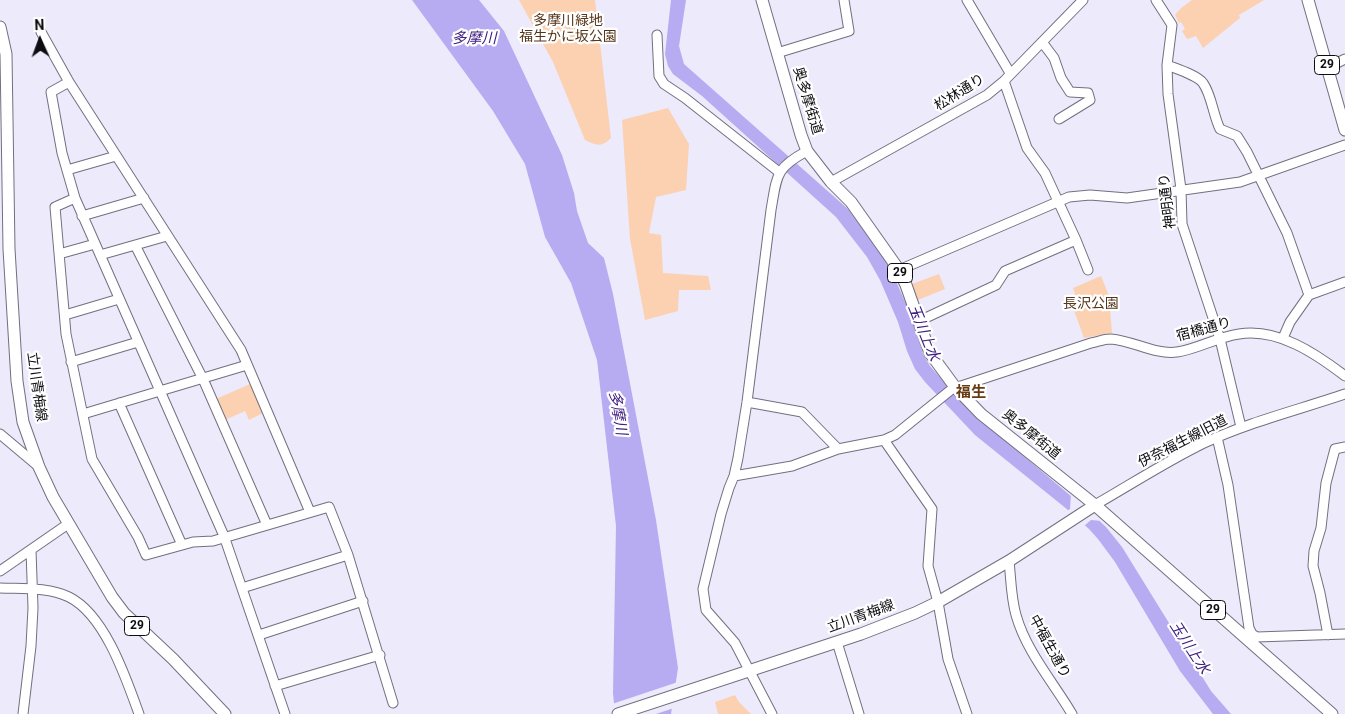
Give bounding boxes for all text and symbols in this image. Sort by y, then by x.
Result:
park label: 多摩川緑地 福生かに坂公園 [519,13,617,46]
north arrow [15,15,65,65]
text: N [34,17,45,33]
water label: 多摩川 [452,30,496,48]
road number: 29 [1314,56,1340,74]
street label: 奥多摩街道 [789,65,825,137]
street label: 松林通り [932,71,988,115]
street label: 神明通り [1156,172,1180,230]
road number: 29 [888,264,912,282]
park label: 長沢公園 [1063,296,1119,312]
water label: 玉川上水 [903,302,943,364]
street label: 宿橋通り [1175,315,1233,345]
street label: 立川青梅線 [23,351,49,423]
district label: 福生 [956,384,986,402]
water label: 多摩川 [604,389,630,437]
street label: 奥多摩街道 [999,406,1063,464]
street label: 伊奈福生線旧道 [1136,412,1230,472]
street label: 立川青梅線 [825,597,897,637]
road number: 29 [1200,600,1226,620]
street label: 中福生通り [1025,612,1073,682]
road number: 29 [124,616,150,636]
water label: 玉川上水 [1165,618,1213,678]

